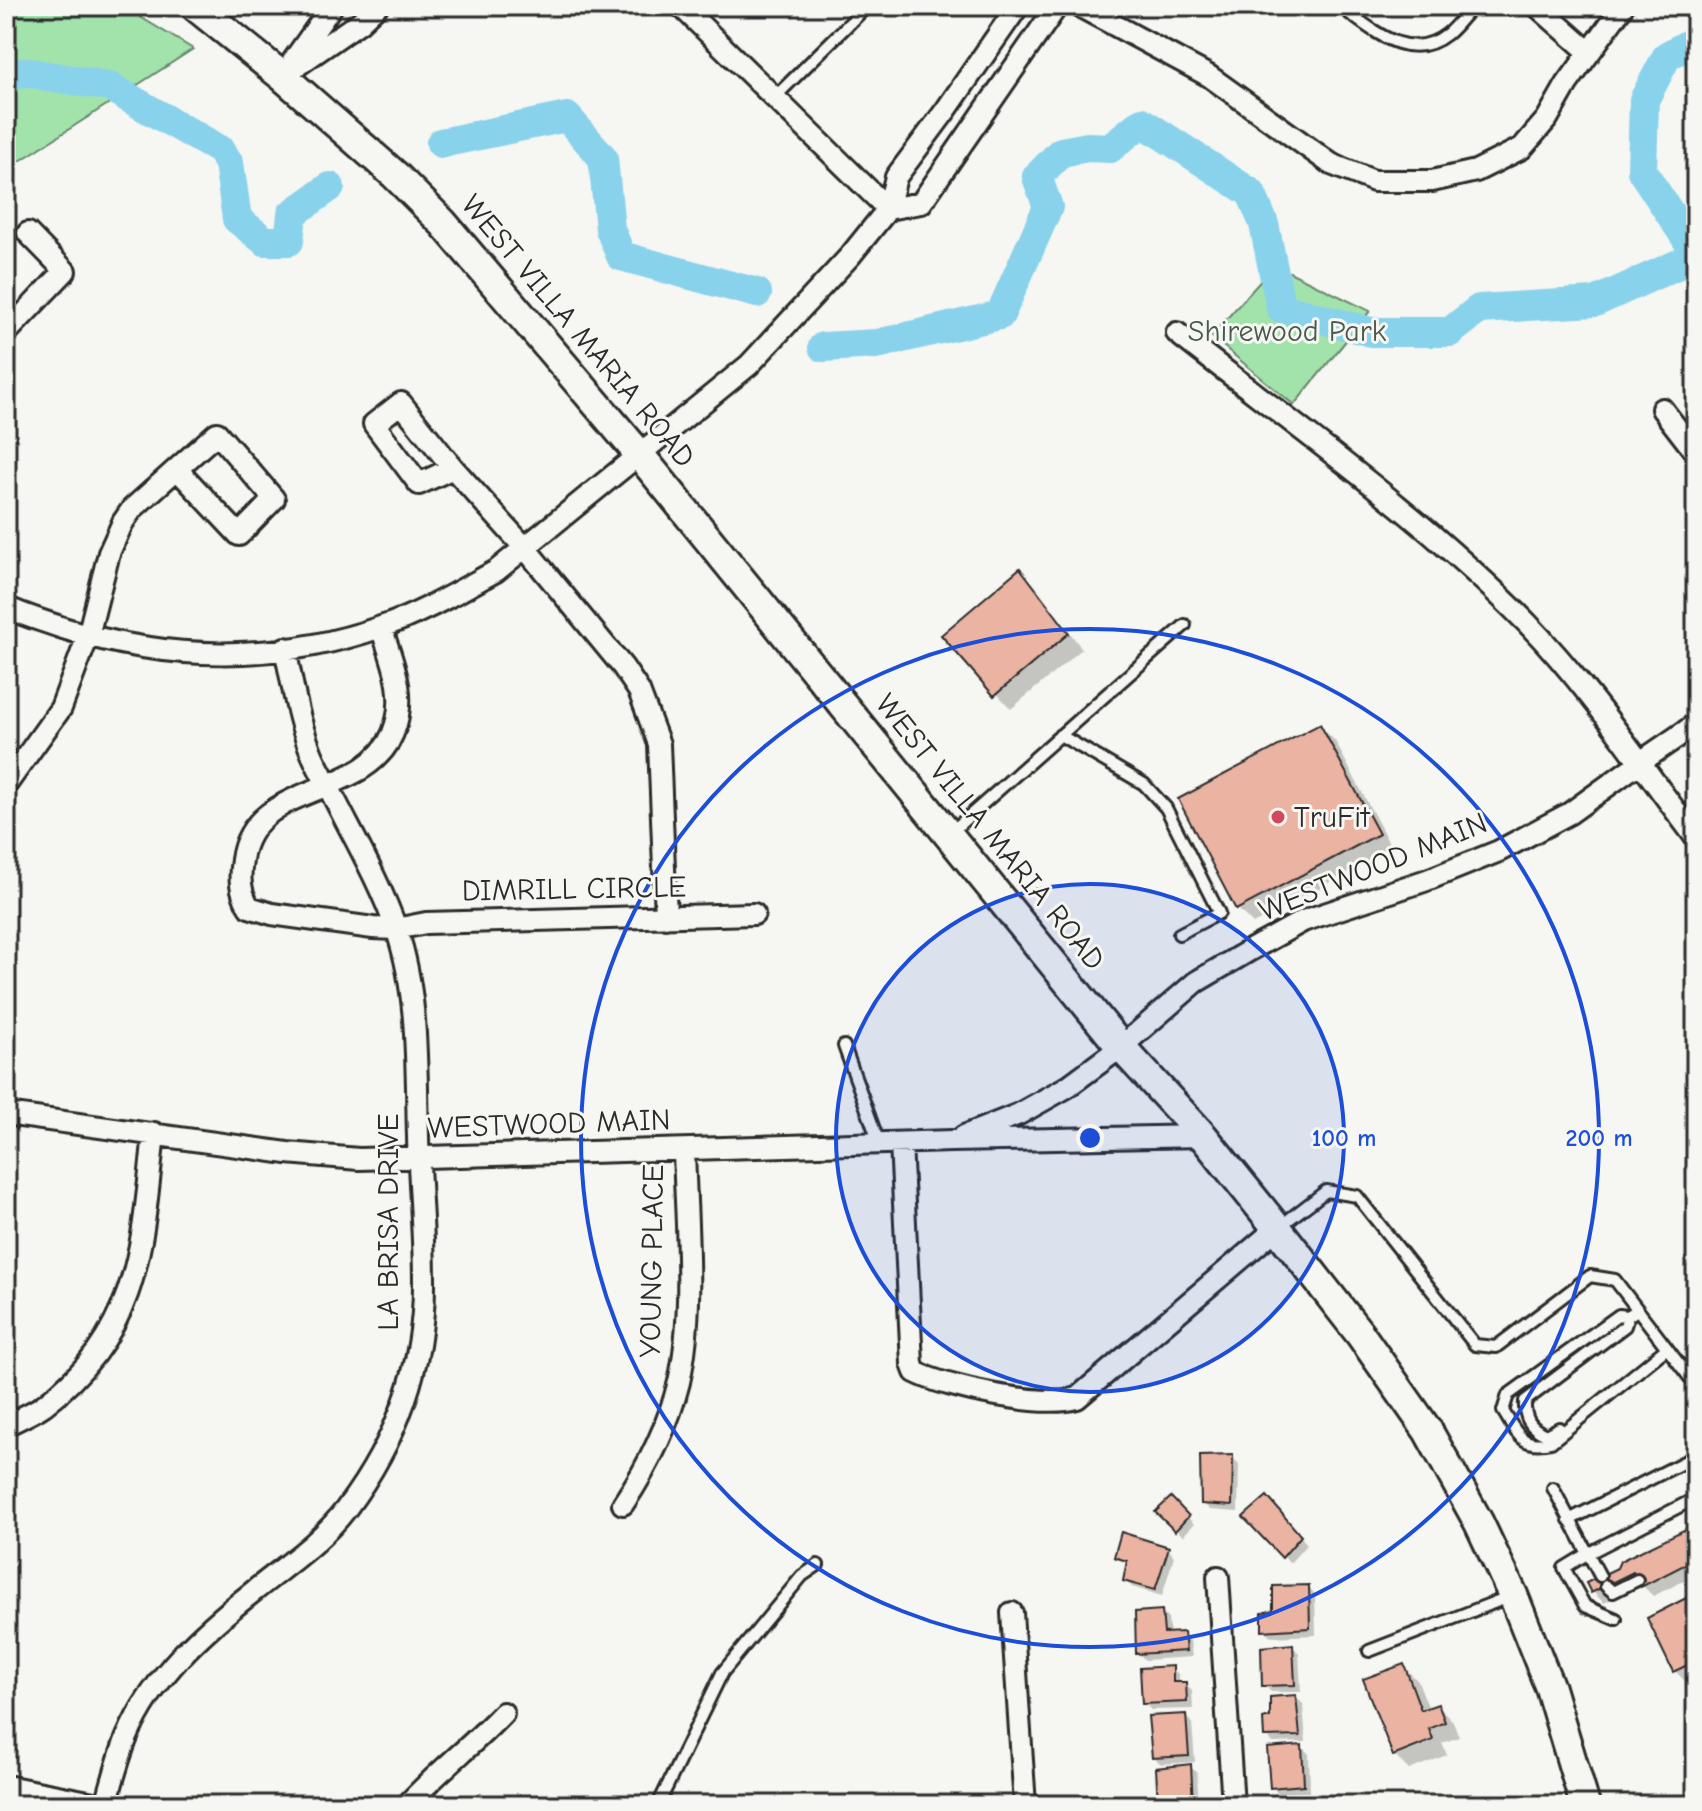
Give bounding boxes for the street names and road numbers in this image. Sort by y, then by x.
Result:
street label: WEST VILLA MARIA ROAD [454,188,702,474]
street label: WEST VILLA MARIA ROAD [868,687,1112,977]
street label: WESTWOOD MAIN [1254,805,1492,929]
street label: DIMRILL CIRCLE [462,870,686,908]
street label: WESTWOOD MAIN [427,1102,671,1146]
street label: LA BRISA DRIVE [371,1113,406,1331]
street label: YOUNG PLACE [633,1164,671,1358]

